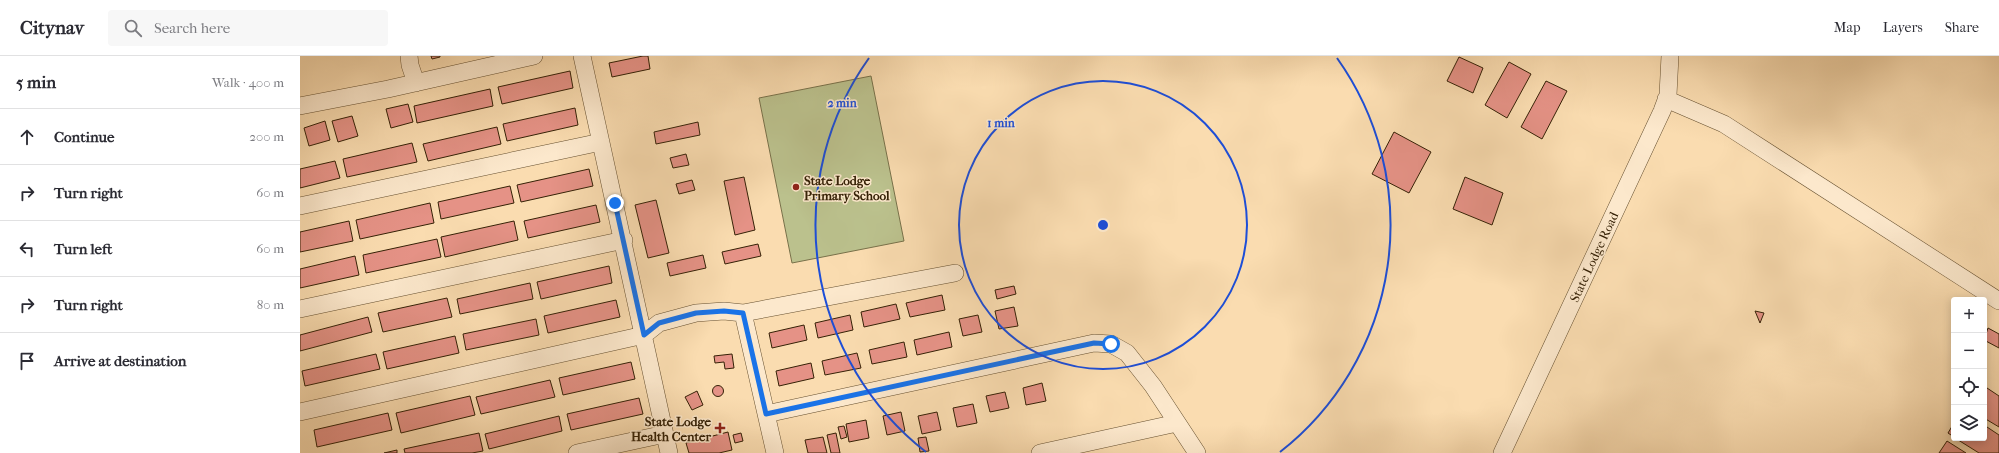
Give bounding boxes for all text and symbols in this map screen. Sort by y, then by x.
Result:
search box [108,10,388,46]
text: Citynav [20,17,84,39]
icon: search [122,17,144,39]
text: Search here [154,19,230,37]
text: Map [1834,19,1861,36]
text: Layers [1883,19,1923,36]
text: Share [1945,19,1979,36]
text: 5 min [16,72,56,92]
text: Walk · 400 m [212,75,284,90]
text: 2 min [827,96,858,110]
text: 1 min [987,116,1016,130]
icon: ahead [16,126,38,148]
text: Continue [54,128,114,146]
text: 200 m [249,129,284,144]
place label: State Lodge Primary School [804,173,890,204]
icon: right [16,182,38,204]
marker: State Lodge Primary School [791,182,801,192]
text: Turn right [54,184,123,202]
text: 60 m [256,185,284,200]
route end [606,194,624,212]
street label: State Lodge Road [1567,209,1622,305]
centre of rings [1096,218,1110,232]
icon: left [16,238,38,260]
text: Turn left [54,240,112,258]
text: 60 m [256,241,284,256]
icon: right [16,294,38,316]
text: Turn right [54,296,123,314]
text: 80 m [257,297,284,312]
map controls [1951,297,1987,441]
button: + [1951,297,1987,333]
button: − [1951,333,1987,369]
route start [1102,335,1120,353]
icon: arrive [16,350,38,372]
text: Arrive at destination [54,352,186,370]
button: locate [1951,369,1987,405]
button: layers [1951,405,1987,441]
place label: State Lodge Health Center [631,414,712,444]
marker: State Lodge Health Center [714,422,726,434]

